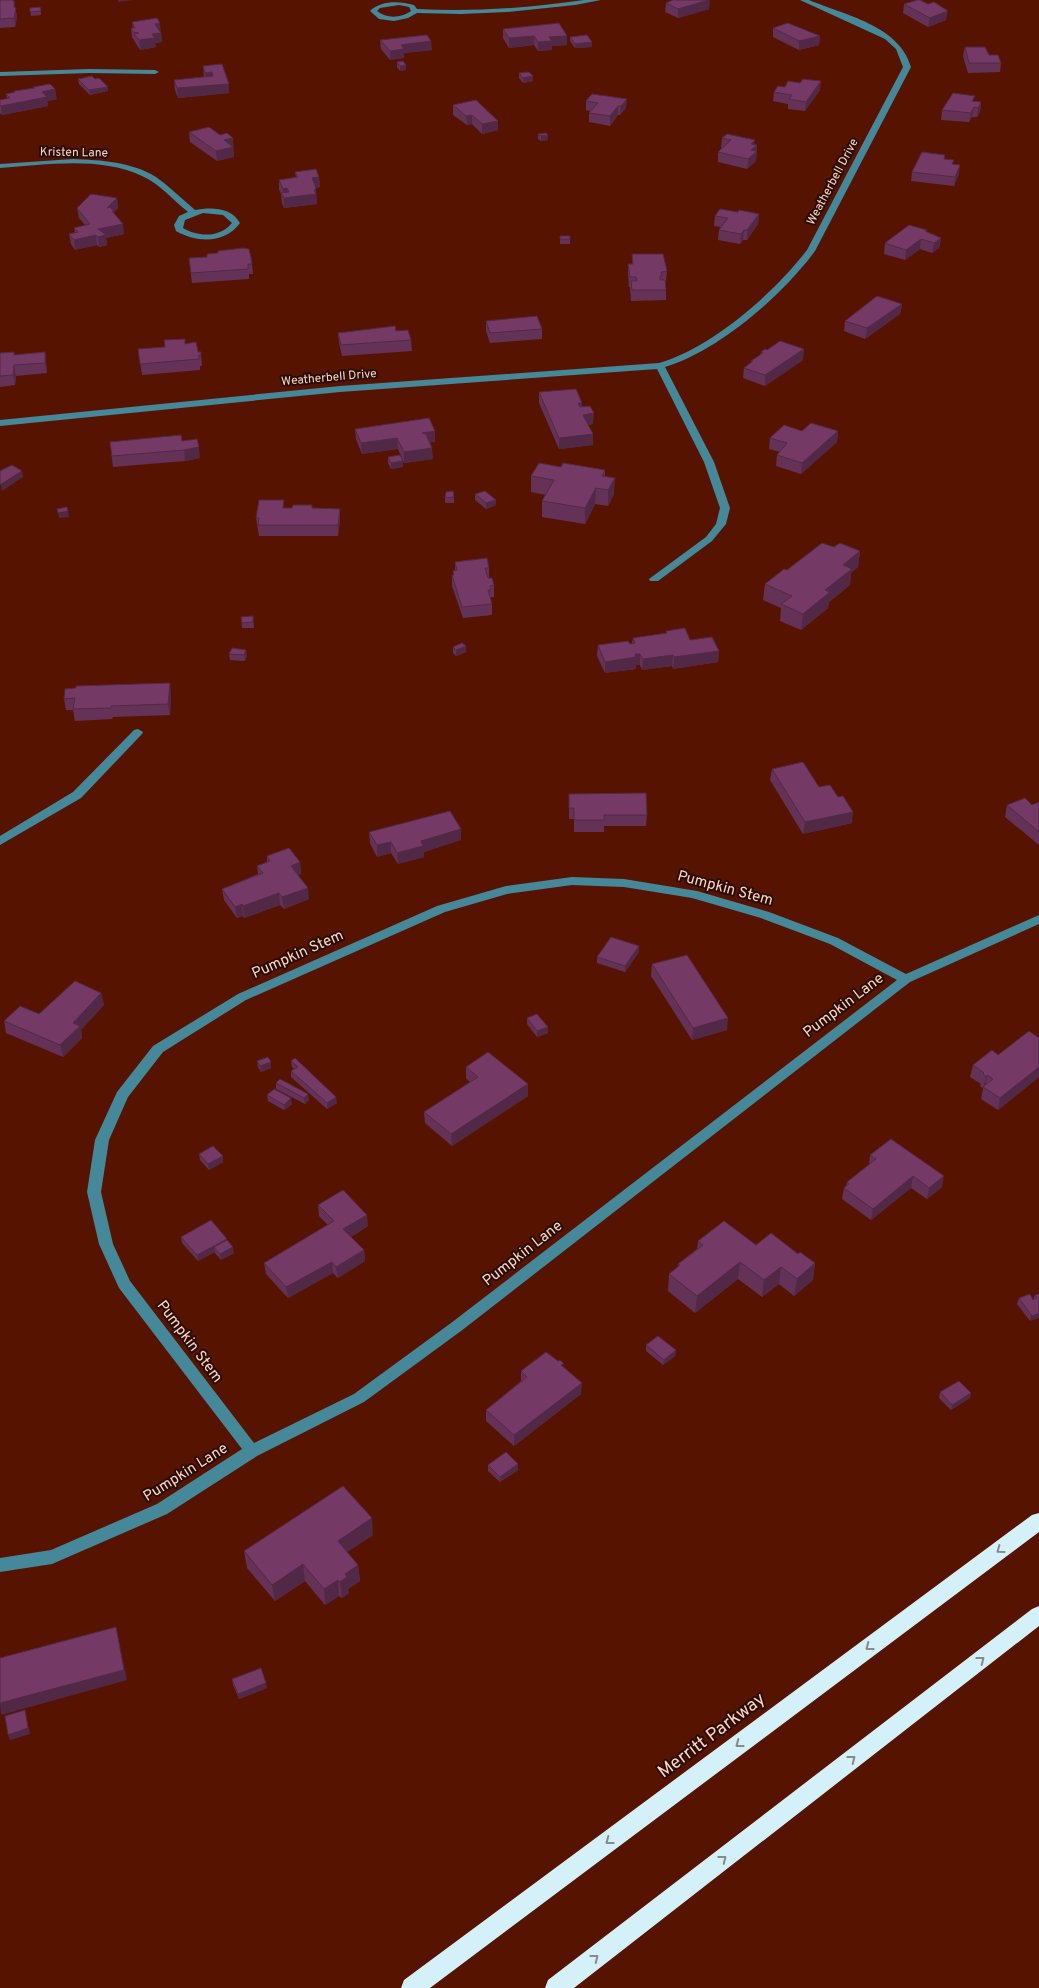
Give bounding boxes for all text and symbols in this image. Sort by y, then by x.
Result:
street label: Weatherbell Drive [803,136,863,228]
street label: Kristen Lane [40,144,108,162]
street label: Weatherbell Drive [281,366,377,390]
street label: Pumpkin Stem [675,867,775,911]
street label: Pumpkin Stem [249,926,347,984]
street label: Pumpkin Lane [800,969,888,1043]
street label: Pumpkin Lane [479,1217,567,1291]
street label: Pumpkin Stem [152,1297,226,1387]
street label: Pumpkin Lane [140,1439,232,1507]
one-way arrow [996,1544,1006,1553]
one-way arrow [865,1641,875,1650]
one-way arrow [975,1656,984,1665]
street label: Merritt Parkway [654,1688,770,1784]
one-way arrow [736,1738,745,1746]
one-way arrow [846,1756,856,1765]
one-way arrow [606,1836,615,1844]
one-way arrow [718,1855,727,1864]
one-way arrow [589,1956,598,1964]

